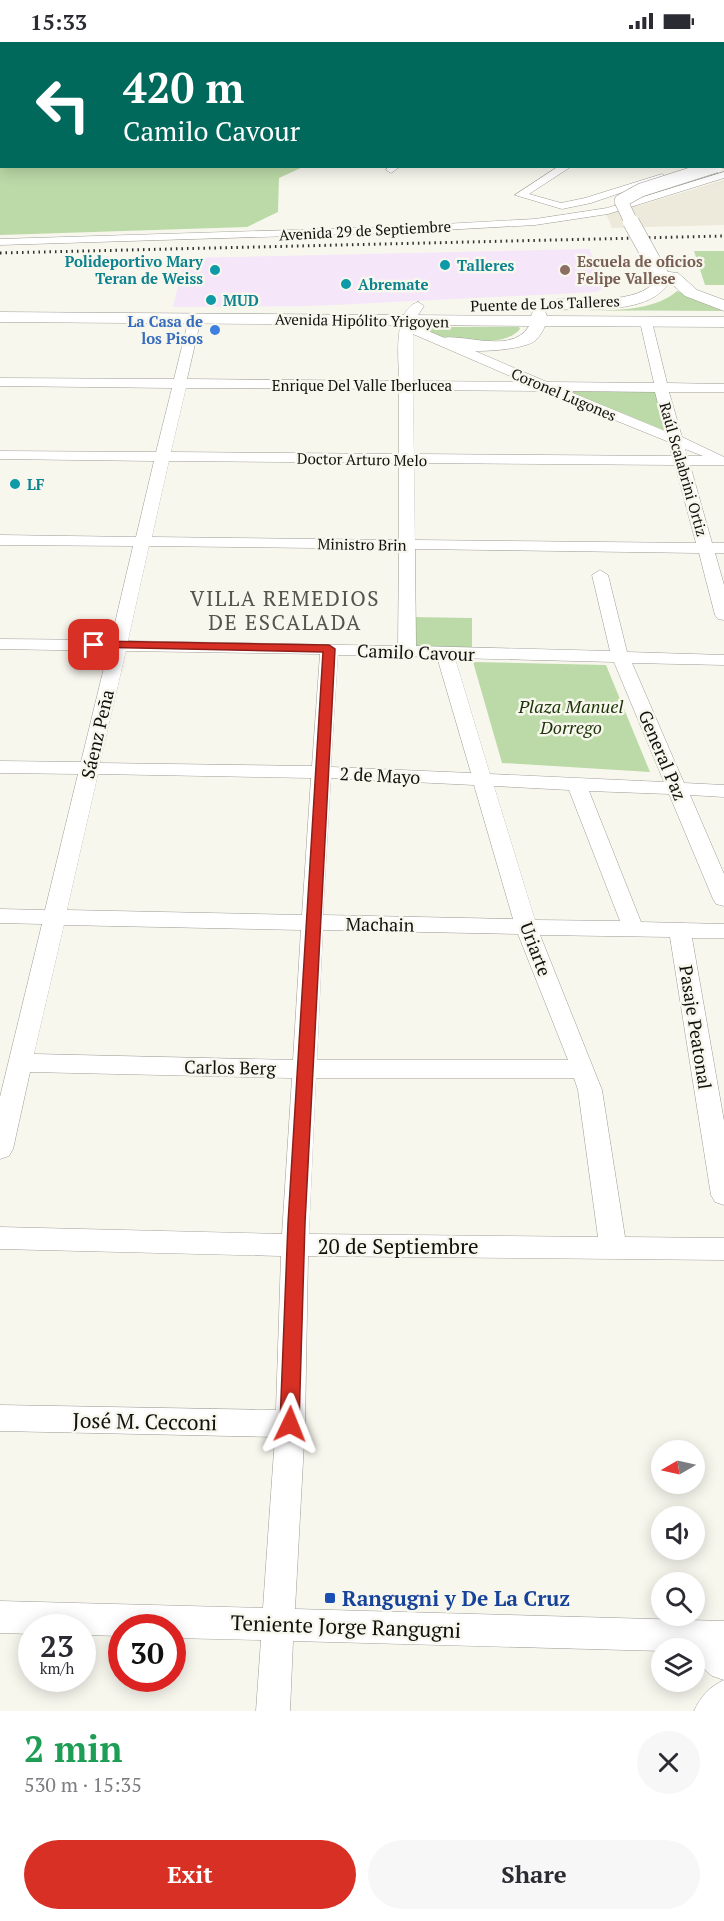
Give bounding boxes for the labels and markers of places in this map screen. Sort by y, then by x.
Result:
place label: Polideportivo Mary Teran de Weiss [65,251,204,288]
place label: Escuela de oficios Felipe Vallese [577,251,703,288]
place label: Talleres [457,255,514,275]
marker: Talleres [438,258,452,272]
marker: Polideportivo Mary Teran de Weiss [208,263,222,277]
marker: Escuela de oficios Felipe Vallese [558,263,572,277]
place label: Abremate [358,274,429,294]
marker: Abremate [339,277,353,291]
place label: MUD [223,290,259,310]
marker: MUD [204,293,218,307]
place label: La Casa de los Pisos [127,311,203,348]
marker: La Casa de los Pisos [208,323,222,337]
place label: LF [27,474,45,494]
marker: LF [8,477,22,491]
pin [68,619,119,670]
place label: Rangugni y De La Cruz [342,1584,570,1612]
marker: Rangugni y De La Cruz [323,1591,337,1605]

